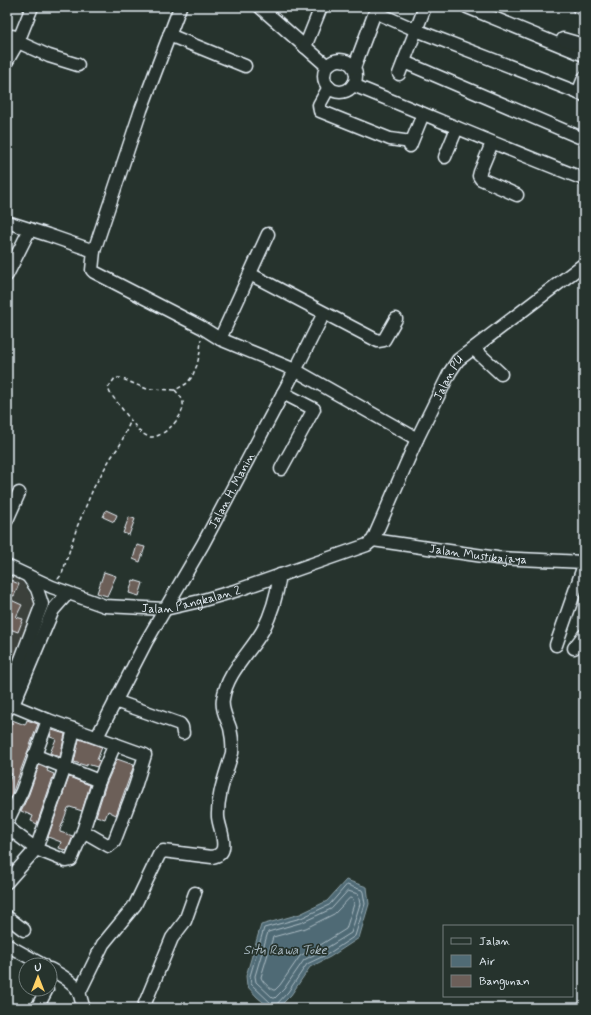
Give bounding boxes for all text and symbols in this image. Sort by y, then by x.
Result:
street label: Jalan PU [430,352,467,403]
street label: Jalan H. Manin [206,450,259,532]
street label: Jalan Mustikajaya [428,541,527,568]
street label: Jalan Pangkalan 2 [141,583,243,618]
legend [443,925,573,997]
text: Jalan [479,934,511,950]
water label: Situ Rawa Toke [243,942,327,959]
text: Air [479,954,495,970]
north arrow [18,957,58,997]
text: U [34,961,42,975]
text: Bangunan [479,974,530,990]

